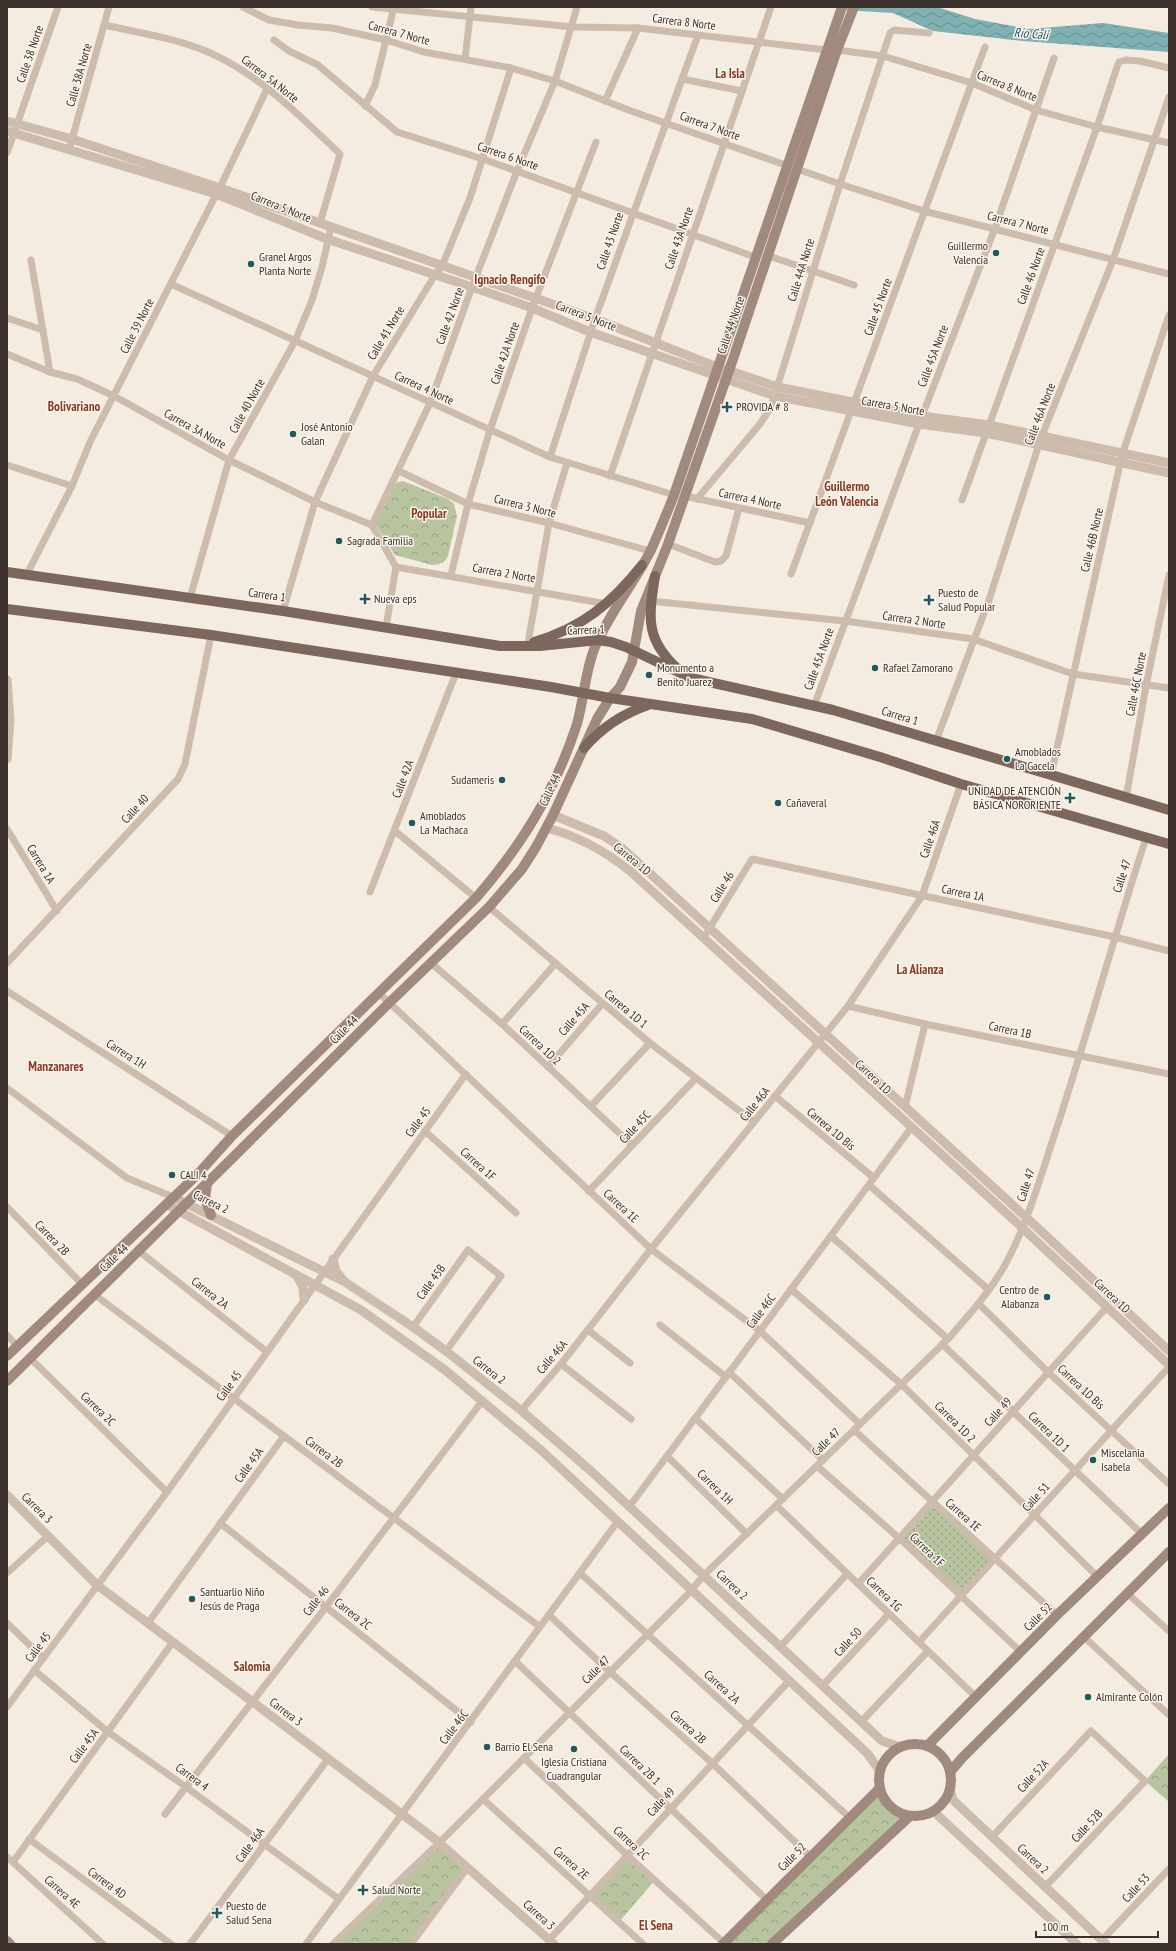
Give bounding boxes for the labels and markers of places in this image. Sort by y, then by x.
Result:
place label: Guillermo Valencia [947,238,988,267]
marker: Guillermo Valencia [991,248,1001,258]
place label: Granel Argos Planta Norte [259,249,312,278]
marker: Granel Argos Planta Norte [246,259,256,269]
place label: PROVIDA # 8 [736,399,789,414]
marker: PROVIDA # 8 [721,401,733,413]
place label: José Antonio Galan [300,419,353,448]
marker: José Antonio Galan [288,429,298,439]
place label: Sagrada Familia [347,533,413,548]
marker: Sagrada Familia [334,536,344,546]
place label: Puesto de Salud Popular [938,585,996,614]
place label: Nueva eps [374,591,417,606]
marker: Nueva eps [359,593,371,605]
marker: Puesto de Salud Popular [923,594,935,606]
place label: Monumento a Benito Juarez [657,660,714,689]
place label: Rafael Zamorano [883,660,953,675]
marker: Rafael Zamorano [870,663,880,673]
marker: Monumento a Benito Juarez [644,670,654,680]
place label: Amoblados La Gacela [1015,744,1061,773]
marker: Amoblados La Gacela [1002,754,1012,764]
place label: Sudameris [451,772,494,787]
marker: Sudameris [497,775,507,785]
place label: UNIDAD DE ATENCIÓN BÁSICA NORORIENTE [968,783,1061,812]
marker: UNIDAD DE ATENCIÓN BÁSICA NORORIENTE [1064,792,1076,804]
place label: Cañaveral [786,795,827,810]
marker: Cañaveral [773,798,783,808]
place label: Amoblados La Machaca [420,808,468,837]
marker: Amoblados La Machaca [407,818,417,828]
place label: CALI 4 [180,1167,207,1182]
marker: CALI 4 [167,1170,177,1180]
place label: Centro de Alabanza [999,1282,1039,1311]
marker: Centro de Alabanza [1042,1292,1052,1302]
place label: Miscelania Isabela [1101,1445,1145,1474]
marker: Miscelania Isabela [1088,1455,1098,1465]
place label: Santuarlio Niño Jesús de Praga [199,1584,264,1613]
marker: Santuarlio Niño Jesús de Praga [187,1594,197,1604]
place label: Almirante Colón [1096,1689,1163,1704]
marker: Almirante Colón [1083,1692,1093,1702]
place label: Barrio El Sena [495,1739,553,1754]
marker: Barrio El Sena [482,1742,492,1752]
marker: Iglesia Cristiana Cuadrangular [569,1744,579,1754]
place label: Iglesia Cristiana Cuadrangular [541,1754,607,1783]
place label: Salud Norte [372,1882,421,1897]
marker: Salud Norte [357,1884,369,1896]
place label: Puesto de Salud Sena [226,1898,272,1927]
marker: Puesto de Salud Sena [211,1907,223,1919]

